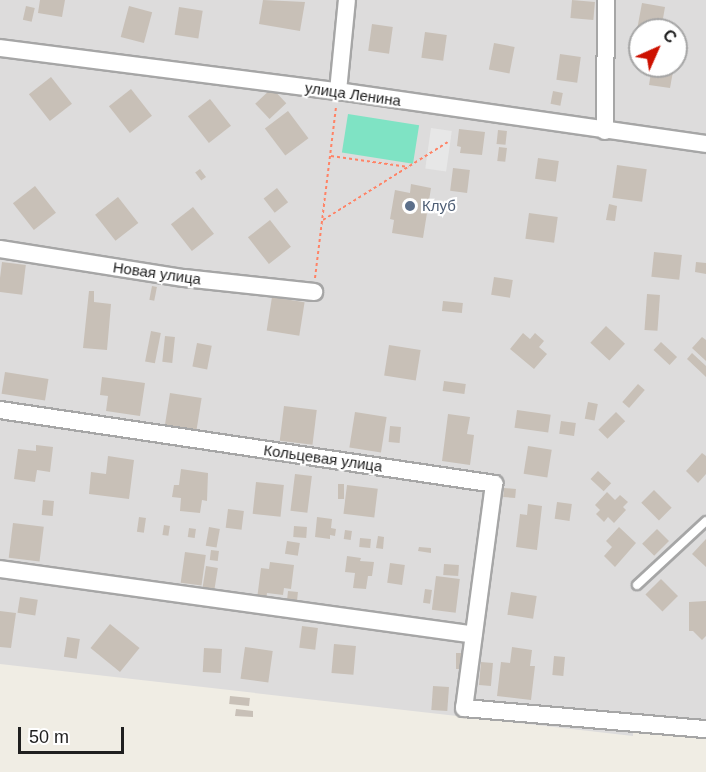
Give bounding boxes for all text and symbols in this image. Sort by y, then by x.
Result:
north arrow [628,18,688,78]
text: С [660,26,680,46]
street label: улица Ленина [304,78,402,110]
place label: Клуб [422,197,456,215]
marker: Клуб [403,199,417,213]
street label: Новая улица [112,258,202,288]
street label: Кольцевая улица [262,441,384,475]
scale bar [21,715,128,753]
text: 50 m [29,727,69,747]

